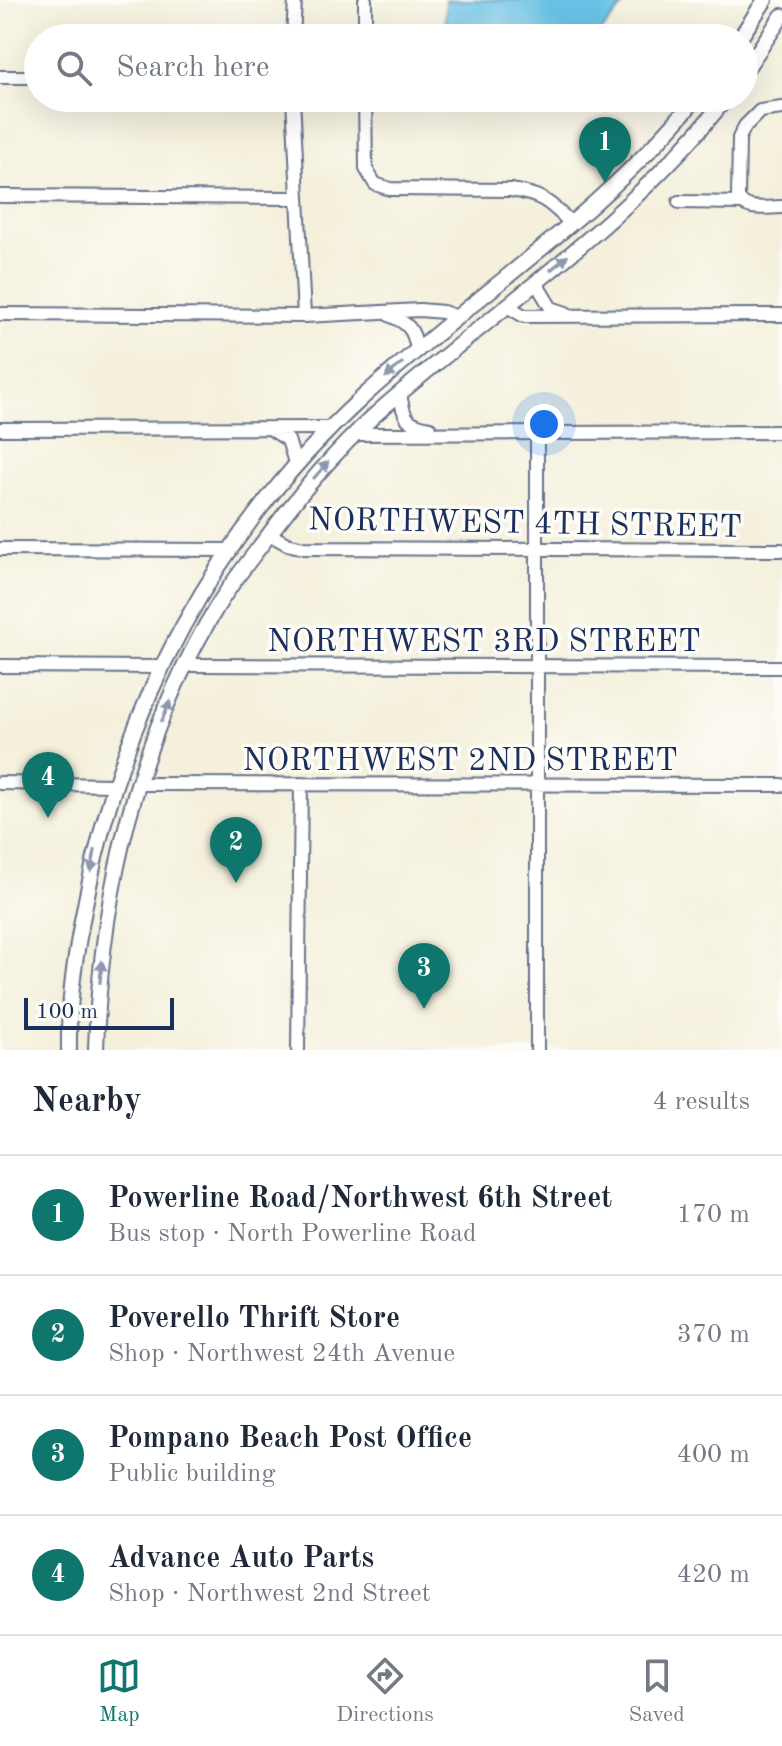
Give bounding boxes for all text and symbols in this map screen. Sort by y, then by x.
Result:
search box [24,24,758,112]
icon: search [52,46,96,90]
text: Search here [116,53,270,83]
pin: 1 [579,117,631,183]
one-way arrow [549,255,569,272]
one-way arrow [384,361,404,378]
your location [524,404,564,444]
one-way arrow [312,461,329,481]
street label: NORTHWEST 4TH STREET [308,505,742,545]
street label: NORTHWEST 3RD STREET [267,627,701,659]
one-way arrow [160,699,173,723]
street label: NORTHWEST 2ND STREET [242,746,678,778]
pin: 4 [22,752,74,818]
pin: 2 [210,817,262,883]
one-way arrow [87,849,99,874]
pin: 3 [398,943,450,1009]
one-way arrow [95,959,108,984]
scale bar [24,994,174,1030]
text: 100 m [36,1001,98,1023]
text: Nearby [32,1085,142,1119]
text: 4 results [652,1089,750,1115]
text: Powerline Road/Northwest 6th Street [108,1184,612,1214]
text: 1 [50,1202,66,1228]
text: 170 m [677,1202,750,1228]
text: Bus stop · North Powerline Road [108,1221,477,1247]
text: Poverello Thrift Store [108,1304,400,1334]
text: 2 [50,1322,66,1348]
text: 370 m [677,1322,750,1348]
text: Shop · Northwest 24th Avenue [108,1341,455,1367]
text: Pompano Beach Post Office [108,1424,472,1454]
text: 3 [50,1442,66,1468]
text: 400 m [677,1442,750,1468]
text: Public building [108,1461,275,1487]
text: Advance Auto Parts [108,1544,374,1574]
text: 4 [50,1562,66,1588]
text: 420 m [677,1562,750,1588]
text: Shop · Northwest 2nd Street [108,1581,431,1607]
tab: Map [97,1654,141,1729]
tab: Directions [336,1654,434,1729]
tab: Saved [629,1654,685,1729]

